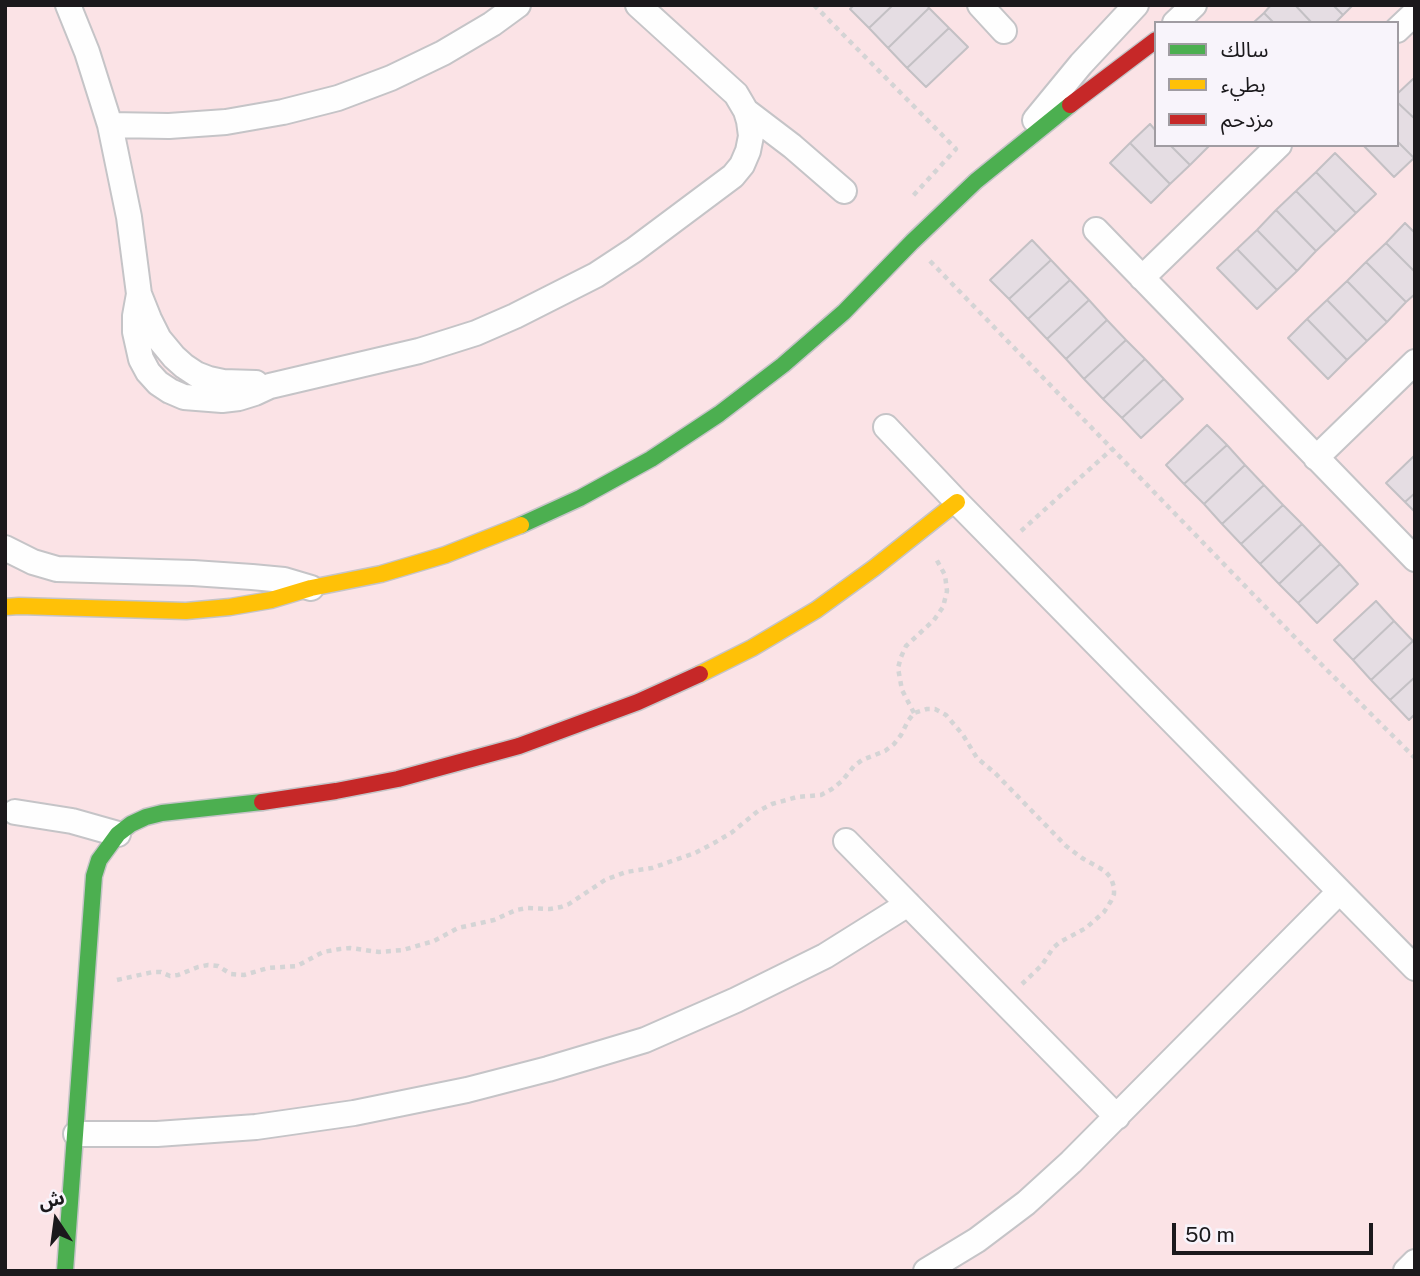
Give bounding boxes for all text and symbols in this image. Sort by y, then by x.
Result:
legend [1154,21,1399,147]
text: سالك [1221,37,1268,62]
text: بطيء [1221,72,1266,97]
text: مزدحم [1221,107,1274,132]
north arrow [21,1185,91,1255]
text: ش [36,1186,66,1213]
scale bar [1175,1210,1376,1254]
text: 50 m [1185,1222,1235,1247]

